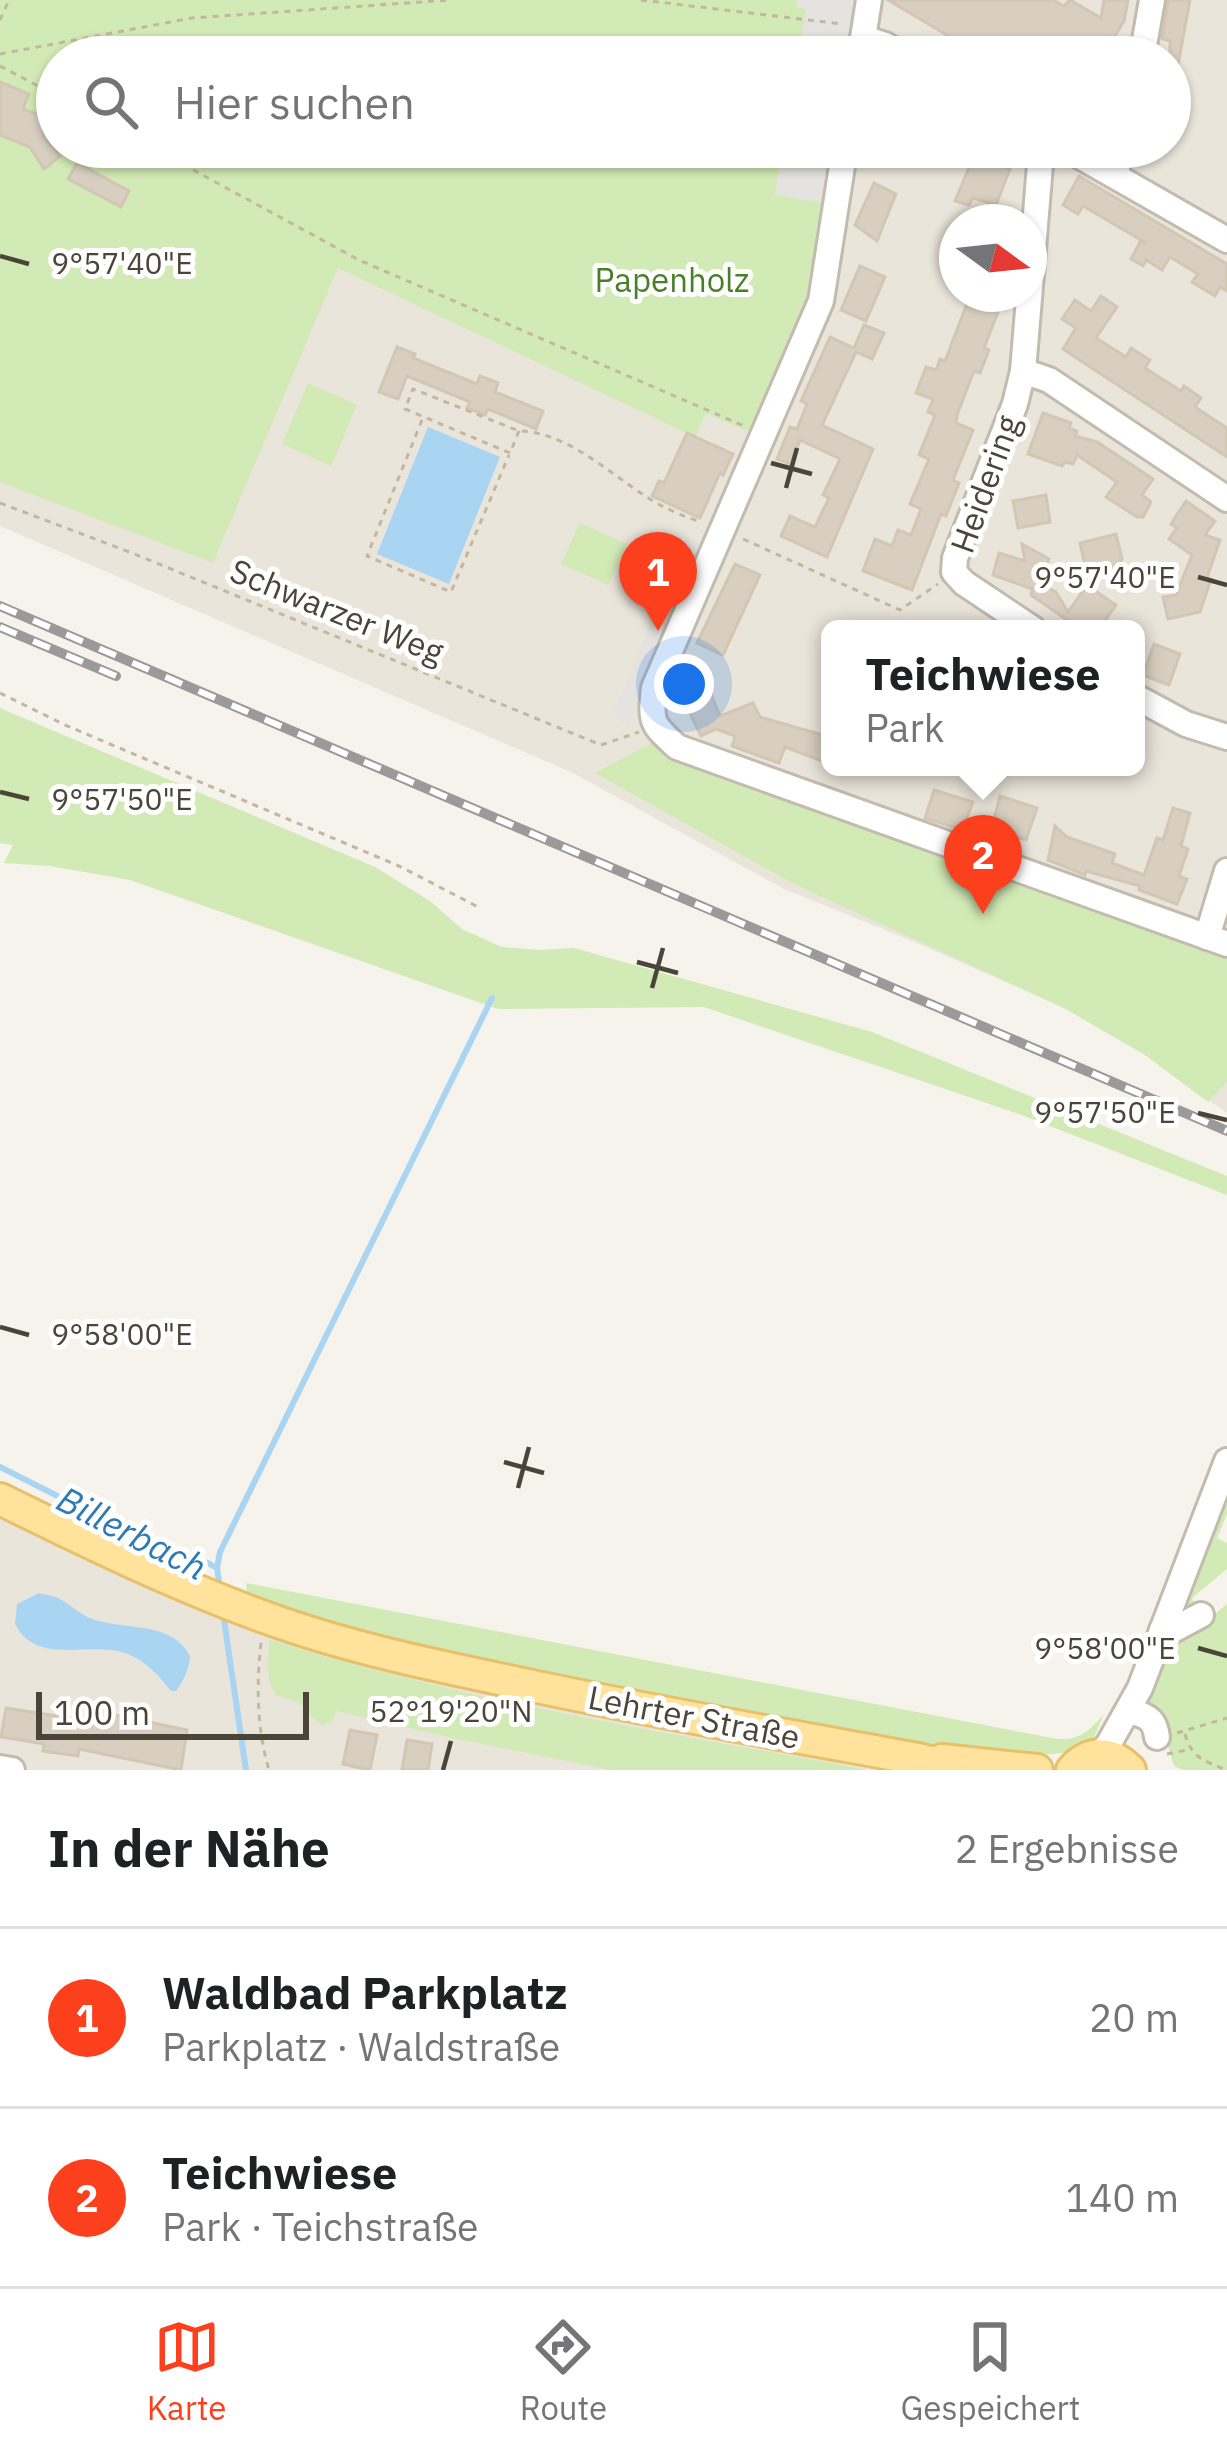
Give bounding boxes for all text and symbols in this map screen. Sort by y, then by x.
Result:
search box [36,36,1191,168]
icon: search [78,69,144,135]
text: Hier suchen [174,73,415,131]
north arrow [939,204,1047,312]
text: 9°57'40"E [51,243,193,282]
park label: Papenholz [595,258,749,301]
street label: Heidering [940,409,1029,559]
pin: 1 [619,532,697,631]
street label: Schwarzer Weg [224,548,451,673]
text: 9°57'40"E [1034,557,1176,596]
popup [821,620,1145,776]
text: Teichwiese [865,644,1101,702]
your location [654,654,714,714]
text: Park [865,702,944,753]
text: 9°57'50"E [51,779,193,818]
pin: 2 [944,815,1022,914]
text: 9°57'50"E [1034,1092,1176,1131]
text: 9°58'00"E [51,1314,193,1353]
water label: Billerbach [49,1475,215,1590]
text: 9°58'00"E [1034,1628,1176,1667]
street label: Lehrter Straße [585,1675,803,1758]
scale bar [36,1686,309,1739]
text: 100 m [54,1691,150,1734]
text: 52°19'20"N [369,1691,533,1730]
text: In der Nähe [48,1815,330,1881]
text: 2 Ergebnisse [955,1823,1179,1874]
text: Waldbad Parkplatz [162,1963,567,2021]
text: 1 [75,1992,99,2043]
text: 20 m [1089,1992,1179,2043]
text: Parkplatz · Waldstraße [162,2021,560,2072]
text: Teichwiese [162,2143,397,2201]
text: 2 [75,2172,99,2223]
text: 140 m [1066,2172,1179,2223]
text: Park · Teichstraße [162,2201,479,2252]
tab: Karte [147,2314,227,2429]
tab: Route [520,2314,607,2429]
tab: Gespeichert [900,2314,1080,2429]

